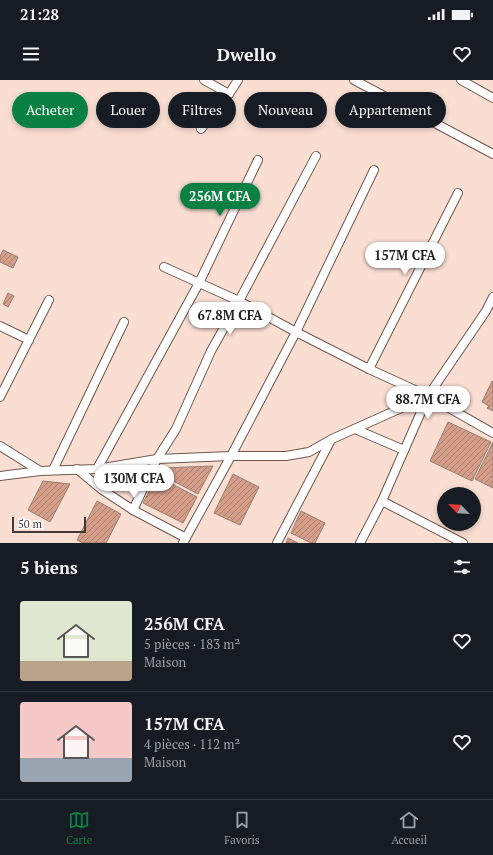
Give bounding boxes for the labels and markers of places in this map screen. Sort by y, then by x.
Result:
pin: 256M CFA [179,183,261,217]
pin: 157M CFA [364,242,446,276]
pin: 67.8M CFA [184,302,276,336]
pin: 88.7M CFA [382,386,474,420]
pin: 130M CFA [93,465,175,499]

